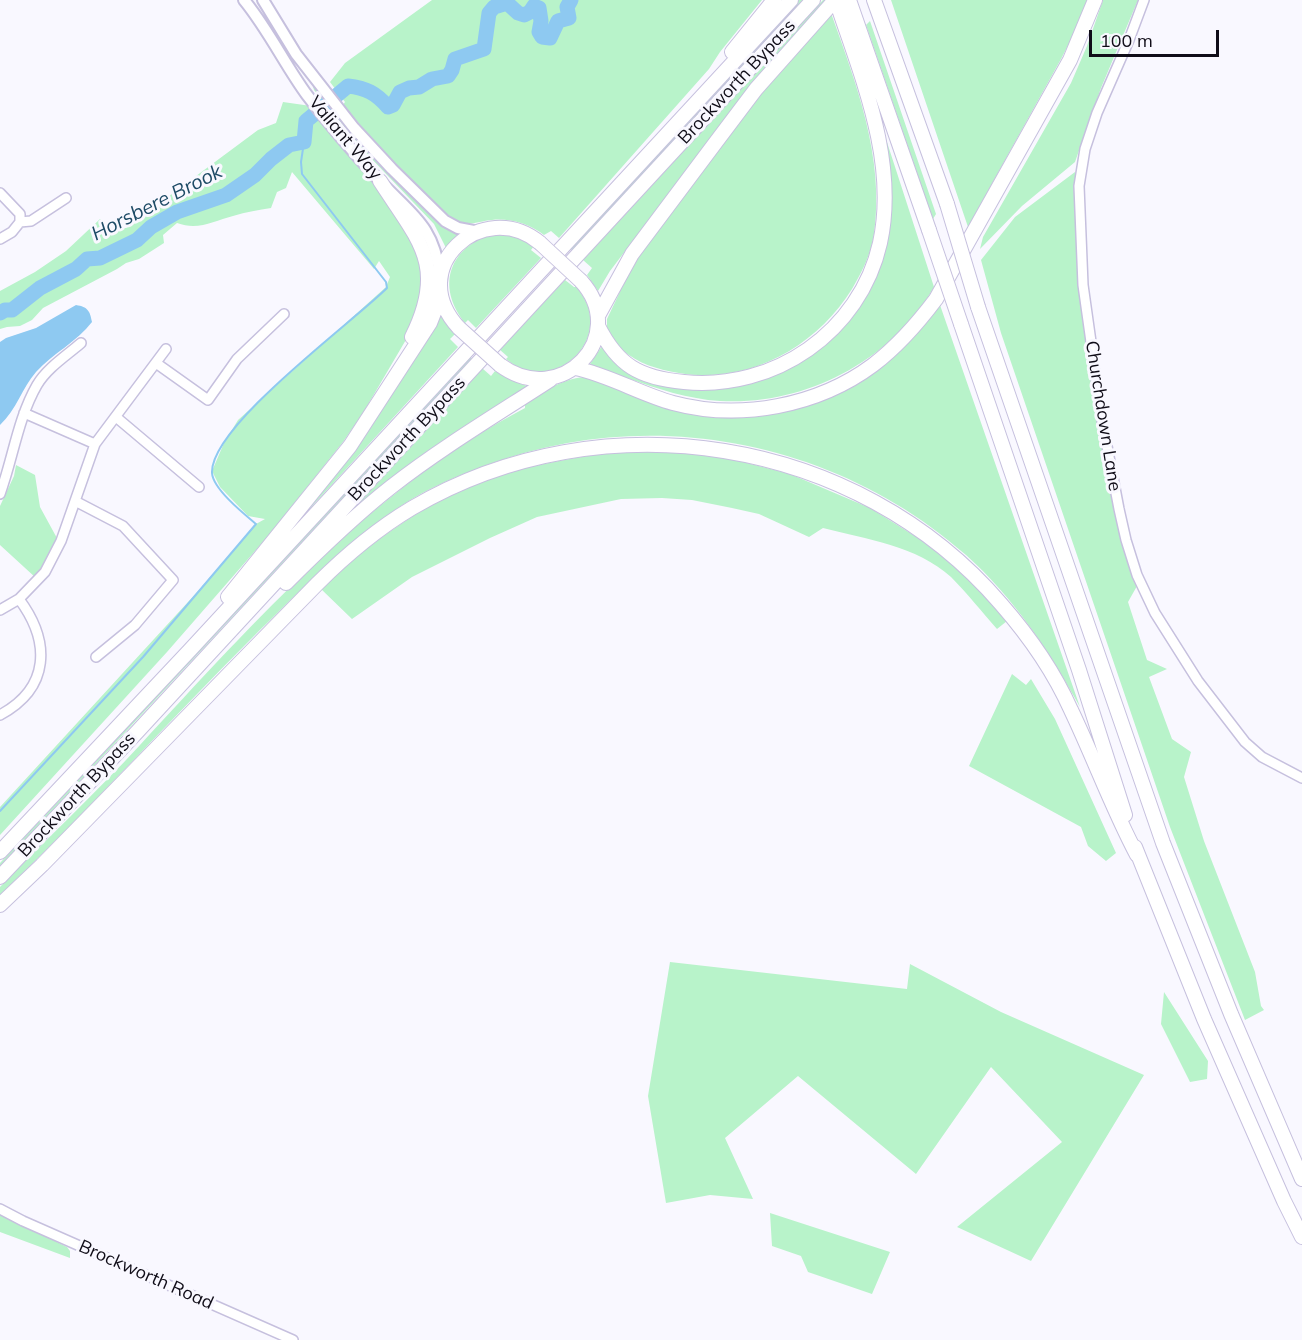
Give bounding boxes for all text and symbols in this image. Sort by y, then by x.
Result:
street label: Brockworth Bypass [674,15,800,149]
scale bar [1092,18,1222,56]
text: 100 m [1100,29,1153,52]
street label: Valiant Way [304,92,386,184]
water label: Horsbere Brook [87,160,227,246]
street label: Churchdown Lane [1080,339,1126,493]
street label: Brockworth Bypass [344,372,470,506]
street label: Brockworth Bypass [14,728,140,862]
street label: Brockworth Road [75,1236,217,1314]

